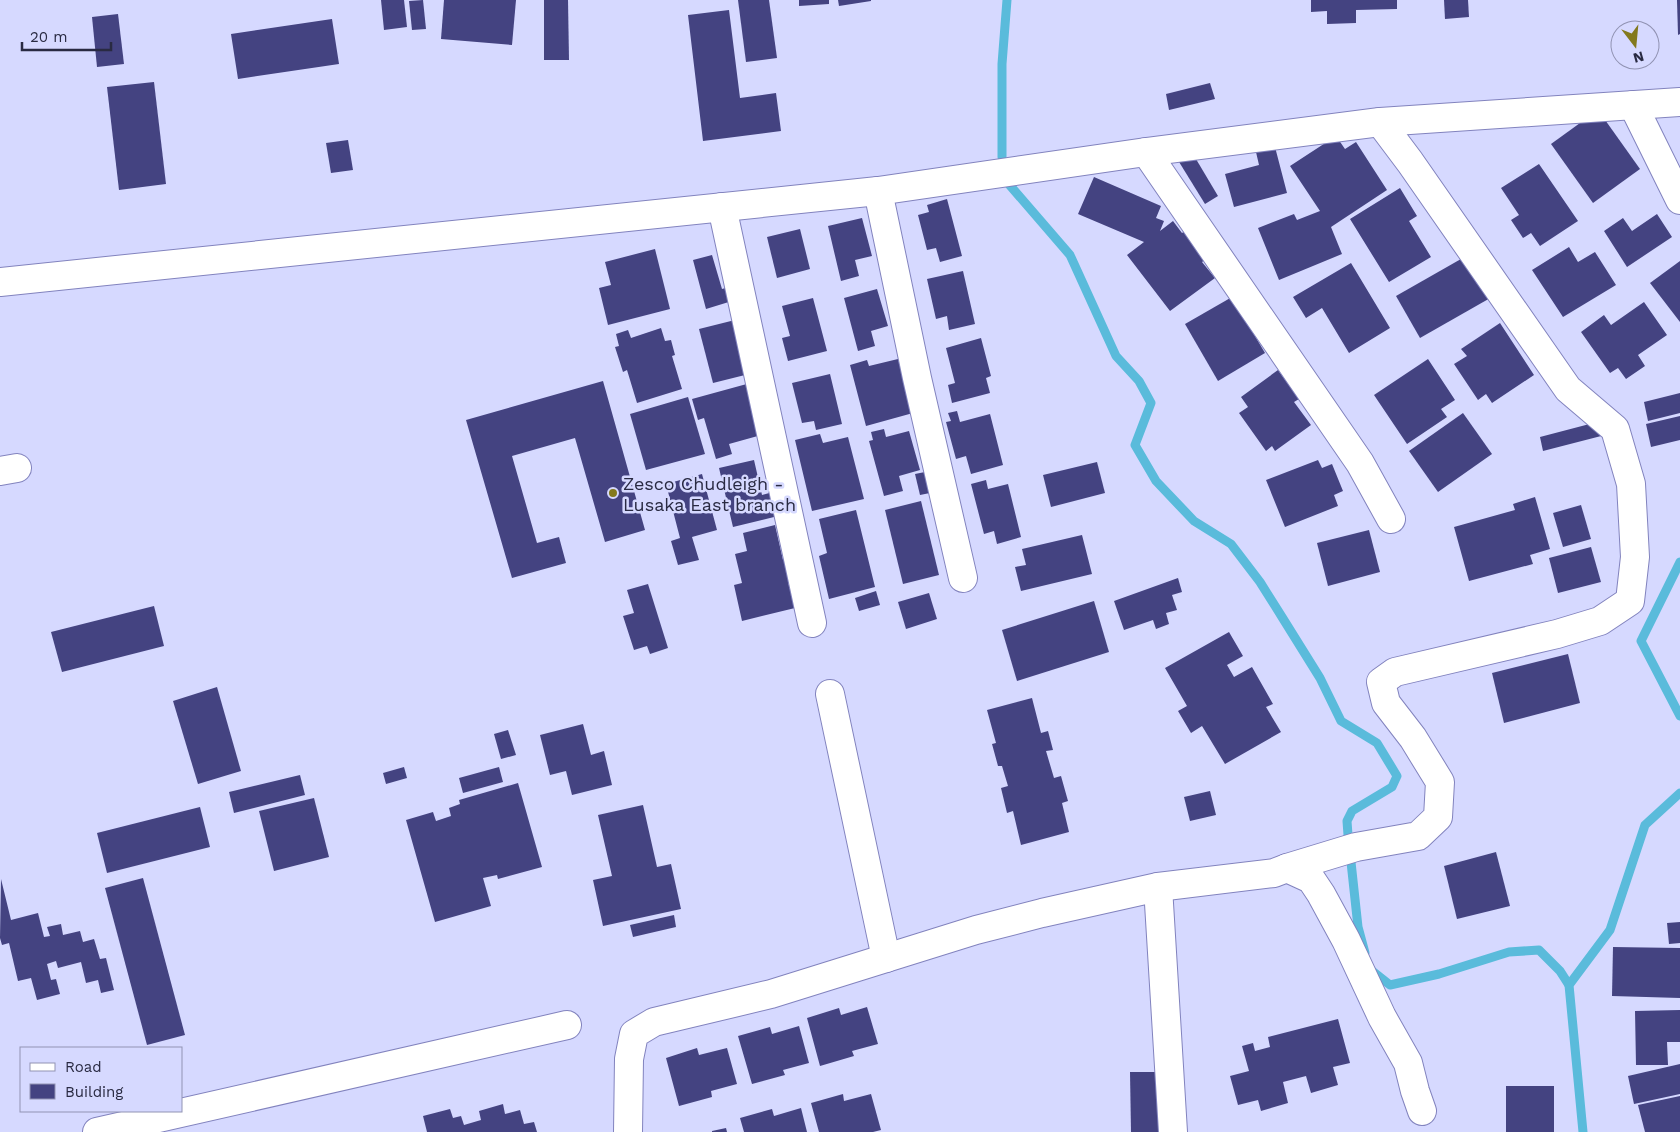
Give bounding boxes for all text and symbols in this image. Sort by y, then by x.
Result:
scale bar [22,20,111,52]
north arrow [1610,20,1660,70]
text: 20 m [30,28,68,46]
text: N [1631,48,1646,67]
place label: Zesco Chudleigh - Lusaka East branch [623,473,796,515]
marker: Zesco Chudleigh - Lusaka East branch [607,487,619,499]
legend [20,1047,182,1112]
text: Road [65,1058,102,1076]
text: Building [65,1083,123,1101]

